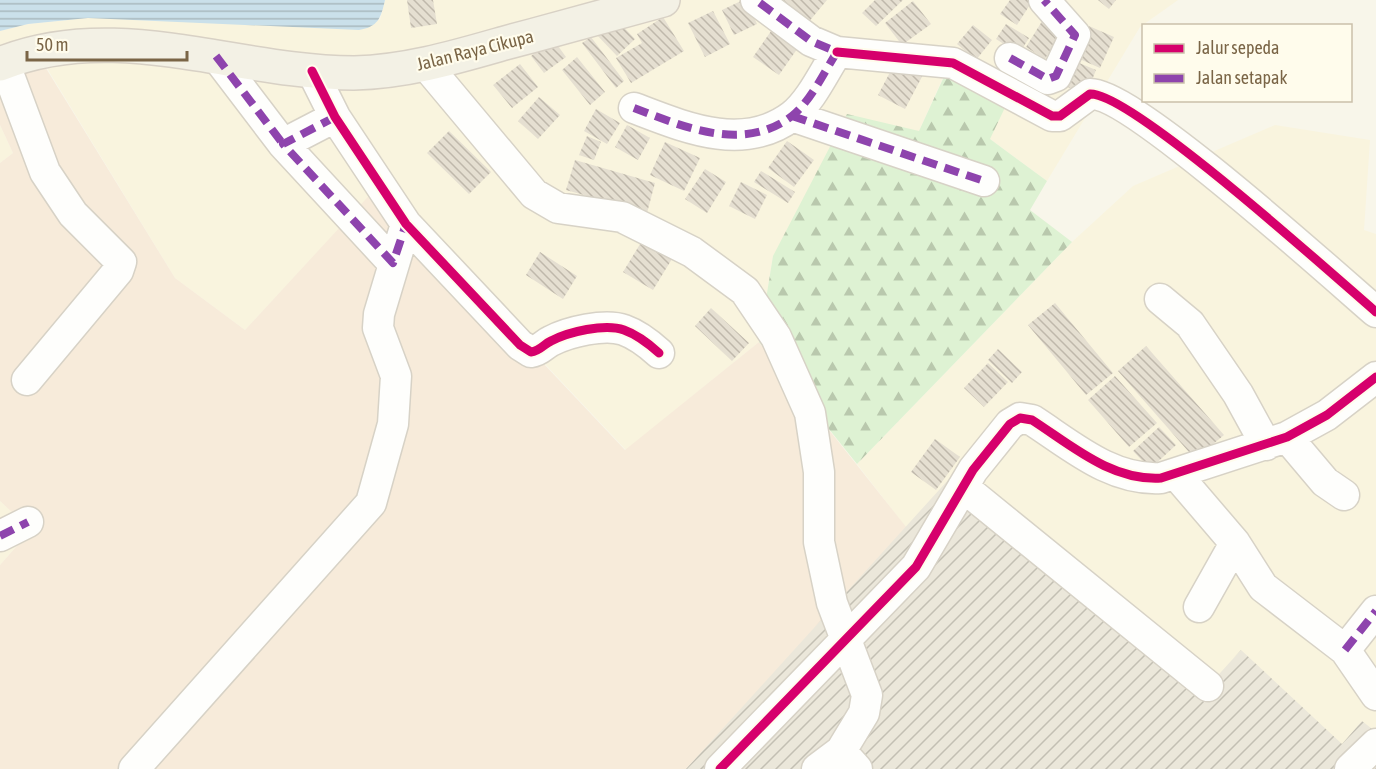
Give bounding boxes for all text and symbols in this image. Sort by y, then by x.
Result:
scale bar [27,24,188,62]
legend [1142,24,1352,102]
street label: Jalan Raya Cikupa [414,25,536,75]
text: 50 m [36,34,68,55]
text: Jalur sepeda [1196,37,1279,58]
text: Jalan setapak [1196,67,1287,88]

